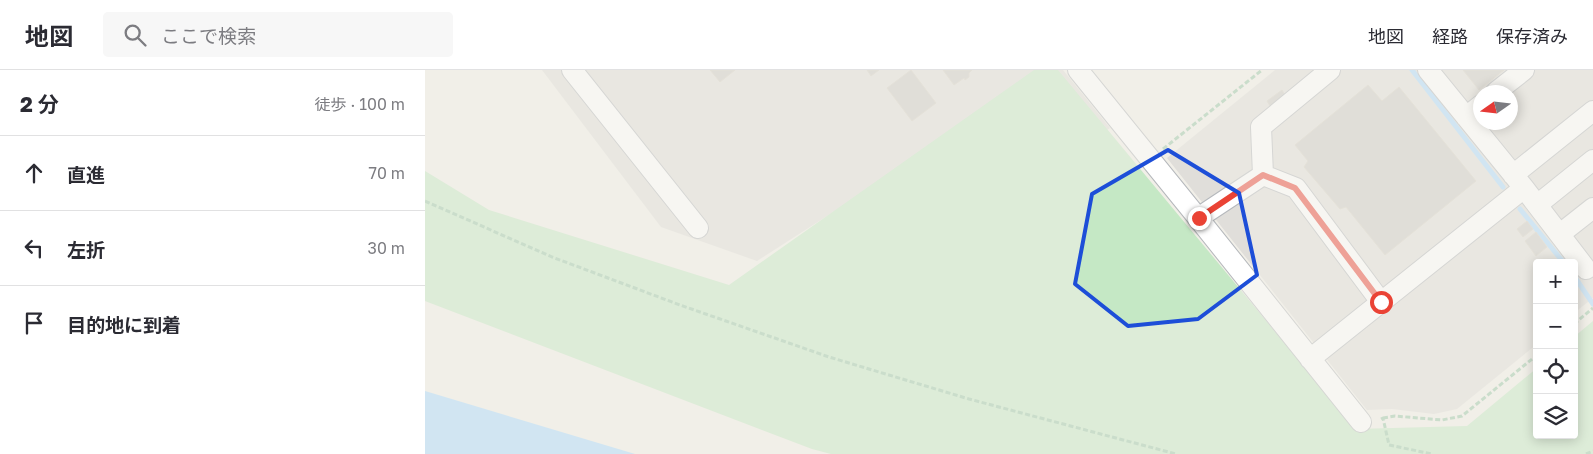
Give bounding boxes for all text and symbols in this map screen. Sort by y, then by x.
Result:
search box [103,12,453,57]
text: 地図 [25,21,73,50]
icon: search [121,21,149,49]
text: ここで検索 [161,24,256,47]
text: 地図 [1368,25,1404,47]
text: 経路 [1432,25,1468,47]
text: 保存済み [1496,25,1568,47]
north arrow [1473,85,1518,130]
text: 2 分 [20,91,59,117]
text: 徒歩 · 100 m [314,94,405,114]
icon: ahead [20,159,48,187]
text: 直進 [67,163,105,186]
text: 70 m [368,163,405,183]
route end [1188,207,1211,230]
icon: left [20,234,48,262]
text: 左折 [67,238,105,261]
text: 30 m [368,238,405,258]
map controls [1533,259,1578,439]
button: + [1533,259,1578,304]
route start [1370,291,1393,314]
button: − [1533,304,1578,349]
icon: arrive [20,309,48,337]
text: 目的地に到着 [67,313,181,336]
button: locate [1533,349,1578,394]
button: layers [1533,394,1578,439]

